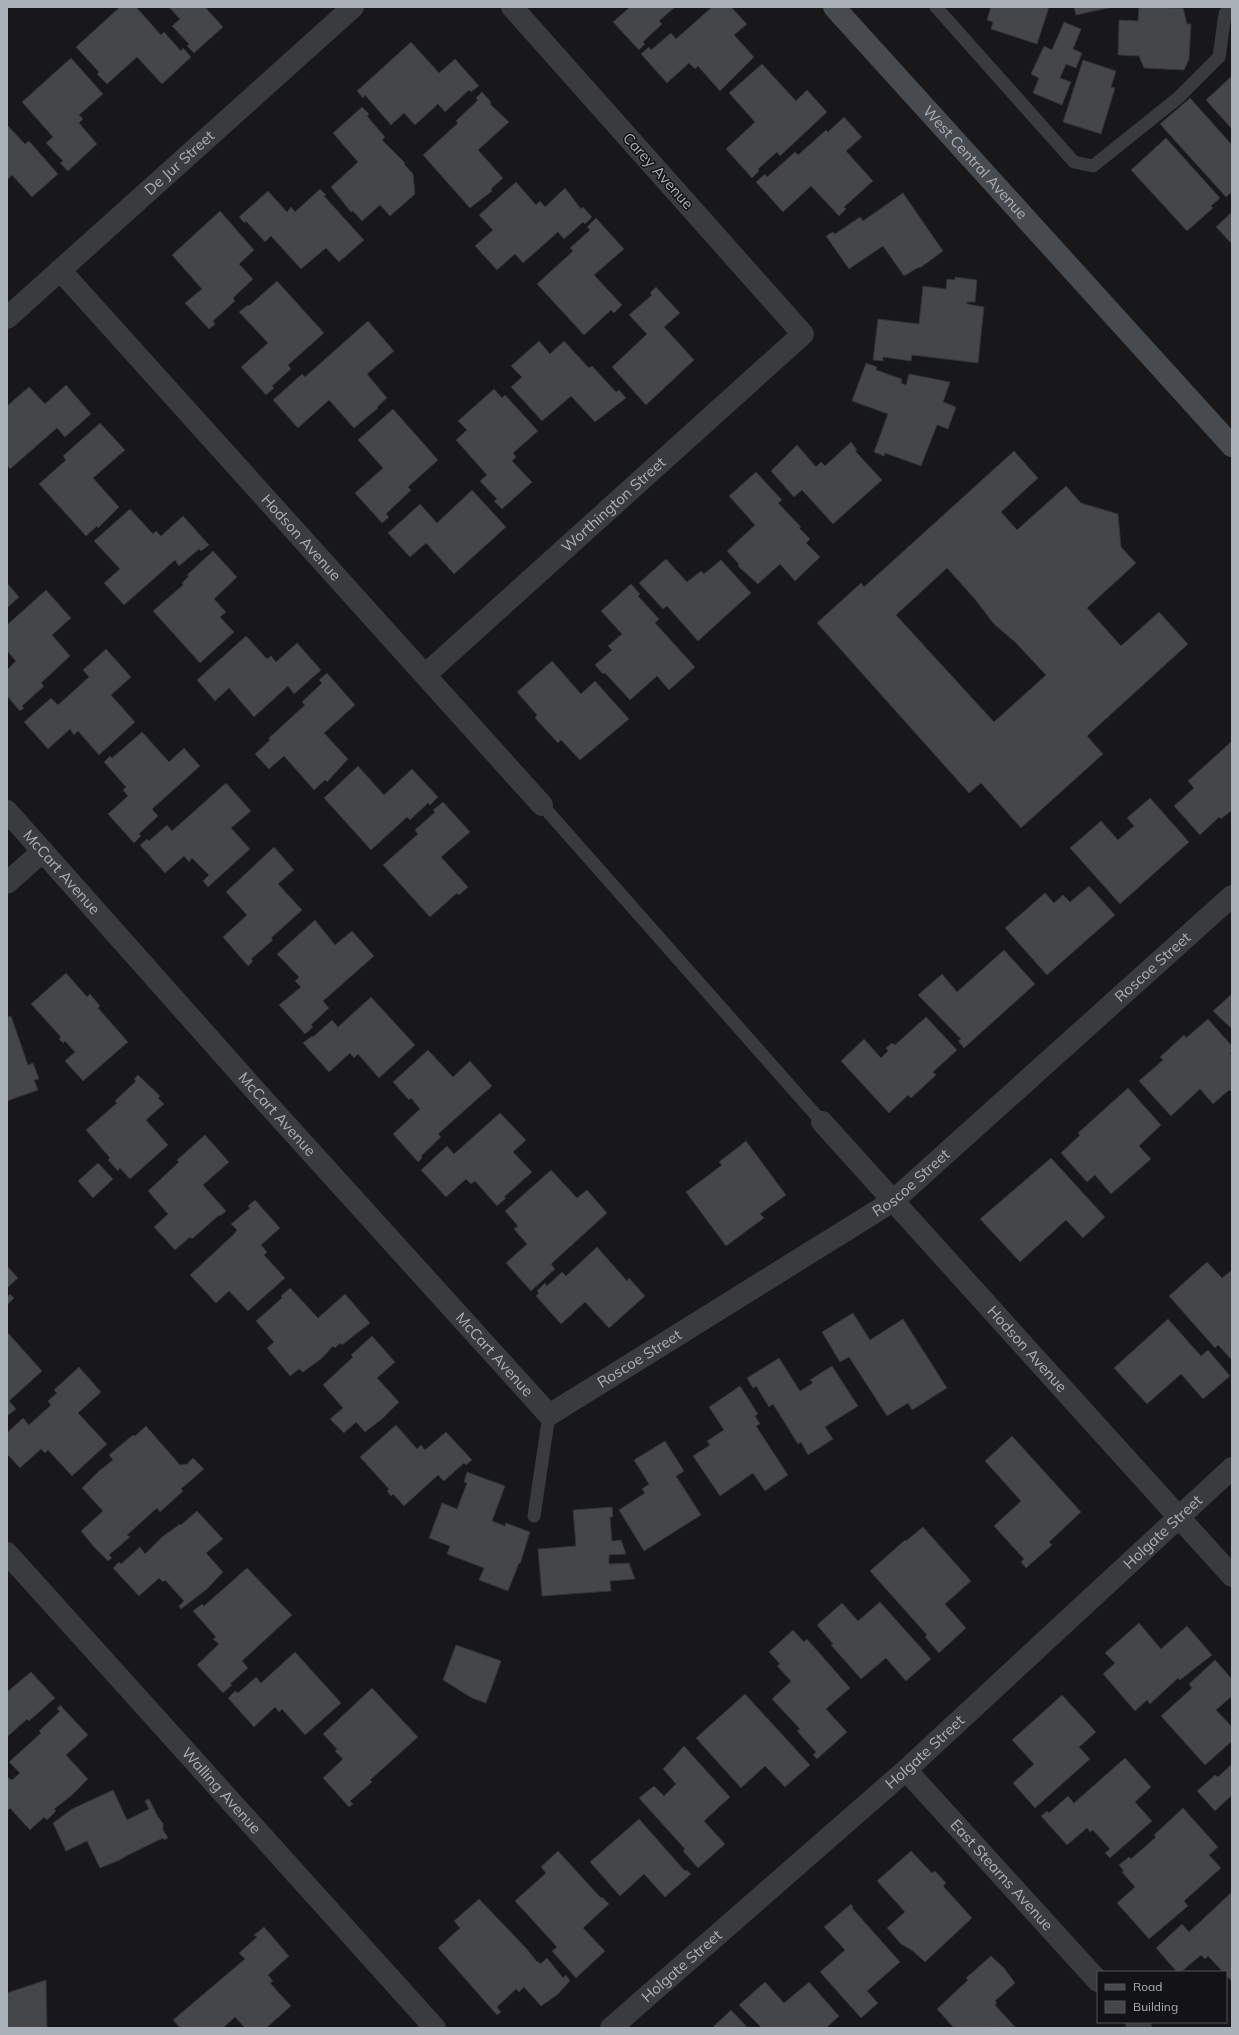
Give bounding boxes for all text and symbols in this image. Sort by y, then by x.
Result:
street label: West Central Avenue [919,102,1032,223]
street label: De Jur Street [140,126,218,199]
street label: Carey Avenue [619,128,698,213]
street label: Worthington Street [557,453,669,556]
street label: Hodson Avenue [257,490,345,584]
street label: McCart Avenue [19,826,104,918]
street label: Roscoe Street [1110,928,1194,1006]
street label: McCart Avenue [234,1068,320,1160]
street label: Roscoe Street [869,1145,953,1221]
street label: Hodson Avenue [984,1302,1071,1396]
street label: McCart Avenue [452,1308,537,1400]
street label: Roscoe Street [593,1325,685,1392]
street label: Holgate Street [1119,1491,1206,1573]
street label: Holgate Street [881,1711,968,1793]
street label: Walling Avenue [178,1743,265,1837]
street label: East Stearns Avenue [946,1815,1057,1934]
street label: Holgate Street [637,1925,726,2006]
legend [1097,1971,1227,2023]
text: Road [1133,1979,1162,1994]
text: Building [1133,1999,1178,2014]

